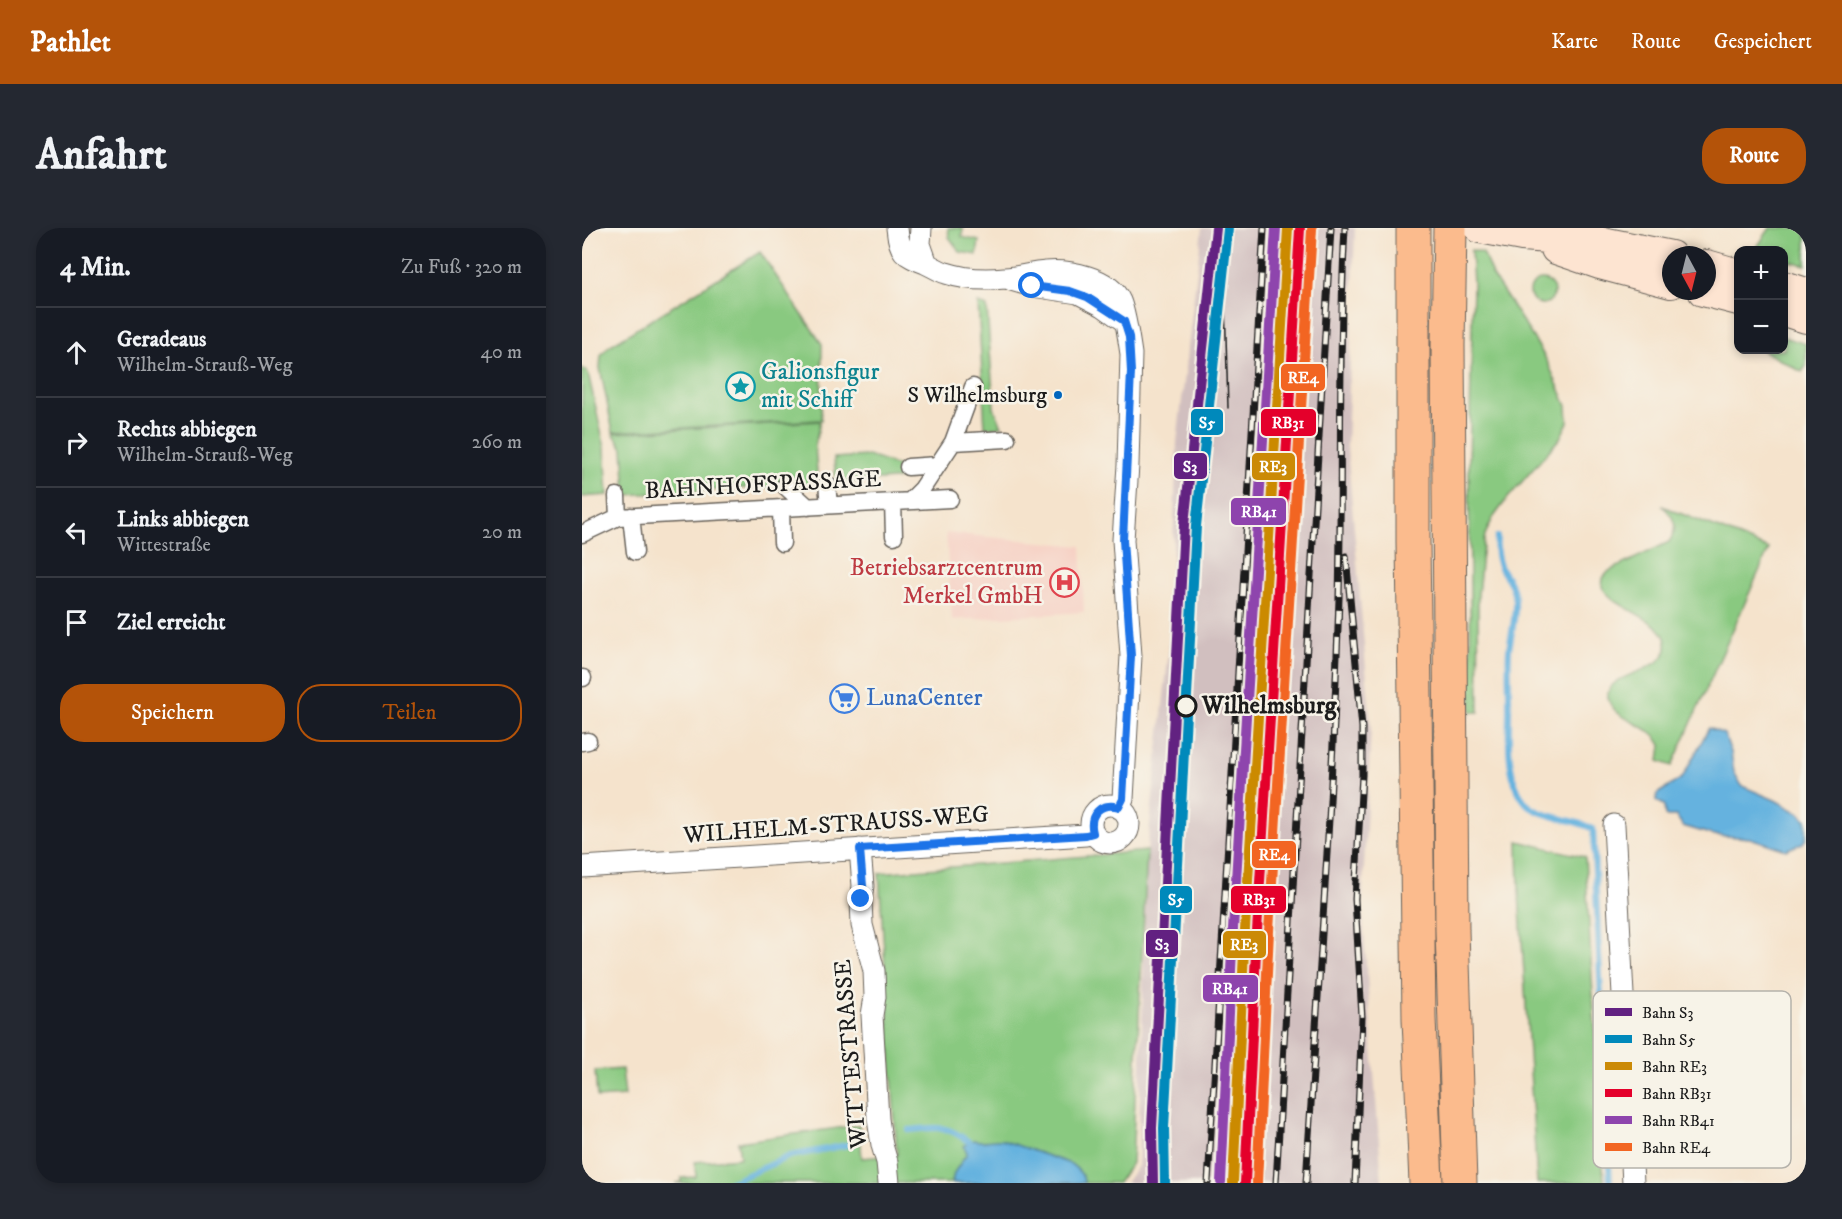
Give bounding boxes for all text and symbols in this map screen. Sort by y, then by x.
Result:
text: Pathlet [30,25,111,60]
text: Karte [1551,29,1598,55]
text: Route [1631,29,1681,55]
text: Gespeichert [1714,29,1812,55]
button: Route [1702,128,1806,184]
text: Anfahrt [36,130,167,182]
north arrow [1662,246,1716,300]
map controls [1734,246,1788,354]
button: + [1734,246,1788,300]
text: 4 Min. [60,251,131,284]
text: Zu Fuß · 320 m [401,255,522,280]
route start [1018,272,1044,298]
button: − [1734,300,1788,354]
text: Geradeaus [117,326,206,353]
icon: ahead [60,336,93,369]
text: 40 m [480,340,522,365]
text: Wilhelm-Strauß-Weg [117,353,292,378]
place label: Galionsfigur mit Schiff [761,357,879,415]
line badge: RE4 [1280,363,1326,392]
text: RE4 [1287,368,1319,388]
place icon: Galionsfigur mit Schiff [724,370,756,402]
place label: S Wilhelmsburg [907,382,1047,409]
marker: S Wilhelmsburg [1052,389,1064,401]
line badge: S5 [1190,408,1224,436]
line badge: RB31 [1260,408,1317,437]
text: S5 [1199,413,1215,433]
text: RB31 [1272,413,1304,433]
text: Rechts abbiegen [117,416,257,443]
icon: right [60,426,93,459]
text: 260 m [472,430,522,455]
text: Wilhelm-Strauß-Weg [117,443,292,468]
line badge: S3 [1173,452,1208,480]
line badge: RE3 [1251,452,1296,481]
text: S3 [1183,457,1197,477]
text: RE3 [1259,457,1287,477]
street label: BAHNHOFSPASSAGE [644,464,882,506]
line badge: RB41 [1230,497,1287,526]
text: RB41 [1241,502,1277,522]
text: Links abbiegen [117,506,249,533]
icon: left [60,516,93,549]
text: 20 m [482,520,522,545]
text: Wittestraße [117,533,211,558]
place label: Betriebsarztcentrum Merkel GmbH [850,553,1043,611]
hospital icon: Betriebsarztcentrum Merkel GmbH [1048,566,1080,598]
icon: arrive [60,606,93,639]
text: Ziel erreicht [117,609,225,636]
supermarket icon: LunaCenter [829,682,861,714]
place label: LunaCenter [866,683,983,713]
button: Speichern [60,684,285,742]
button: Teilen [297,684,522,742]
place label: Wilhelmsburg [1201,691,1338,721]
marker: Wilhelmsburg [1175,695,1197,717]
street label: WILHELM-STRAUSS-WEG [681,799,990,851]
line badge: RE4 [1251,840,1297,869]
text: RE4 [1258,845,1290,865]
route end [847,885,873,911]
line badge: S5 [1159,885,1193,914]
line badge: RB31 [1230,885,1287,914]
text: S5 [1168,890,1184,910]
text: RB31 [1243,890,1275,910]
line badge: S3 [1145,929,1179,958]
line badge: RE3 [1222,930,1267,959]
text: S3 [1155,935,1169,955]
text: RE3 [1230,935,1258,955]
street label: WITTESTRASSE [828,958,874,1151]
line badge: RB41 [1202,974,1259,1003]
text: RB41 [1212,979,1248,999]
legend [1593,991,1791,1168]
text: Bahn S3 [1642,1003,1693,1023]
text: Bahn S5 [1642,1030,1695,1050]
text: Bahn RE3 [1642,1057,1707,1077]
text: Bahn RB31 [1642,1084,1712,1104]
text: Bahn RB41 [1642,1111,1715,1131]
text: Bahn RE4 [1642,1138,1711,1158]

